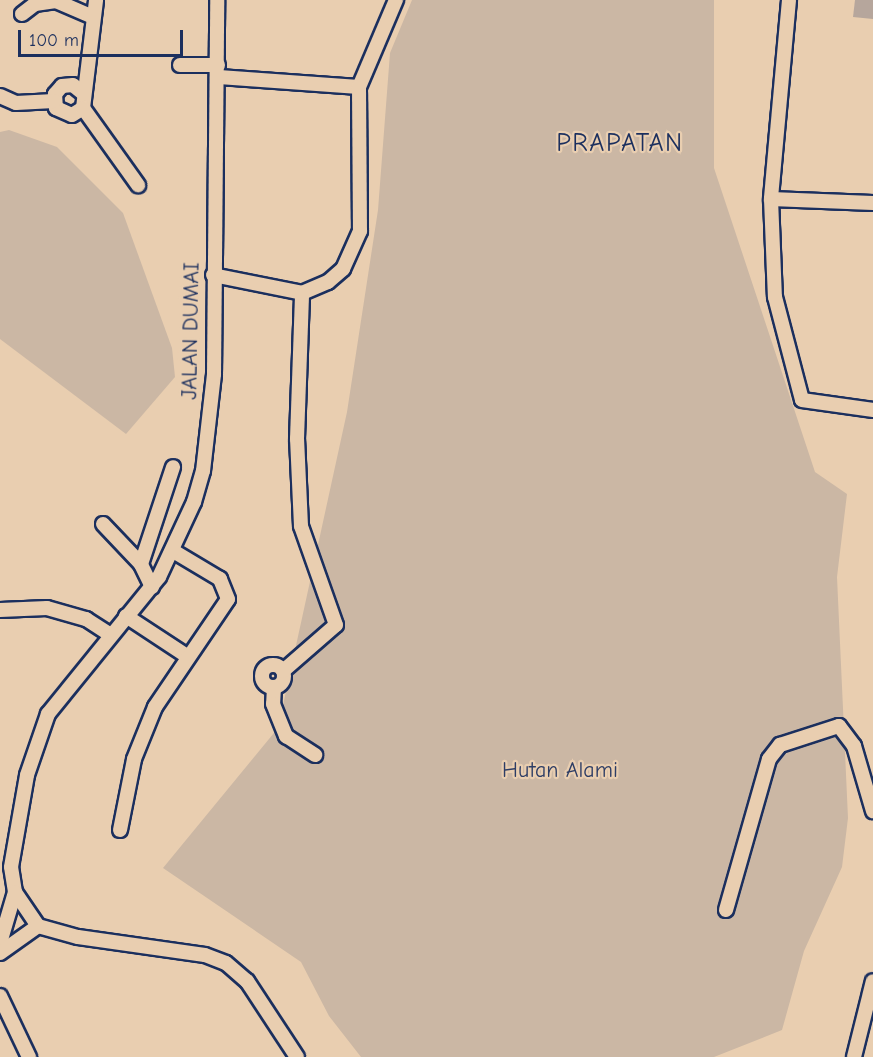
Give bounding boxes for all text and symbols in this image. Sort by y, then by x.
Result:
scale bar [21,18,186,56]
text: 100 m [29,30,79,51]
district label: PRAPATAN [556,128,684,160]
street label: JALAN DUMAI [177,262,205,400]
park label: Hutan Alami [502,758,618,784]

